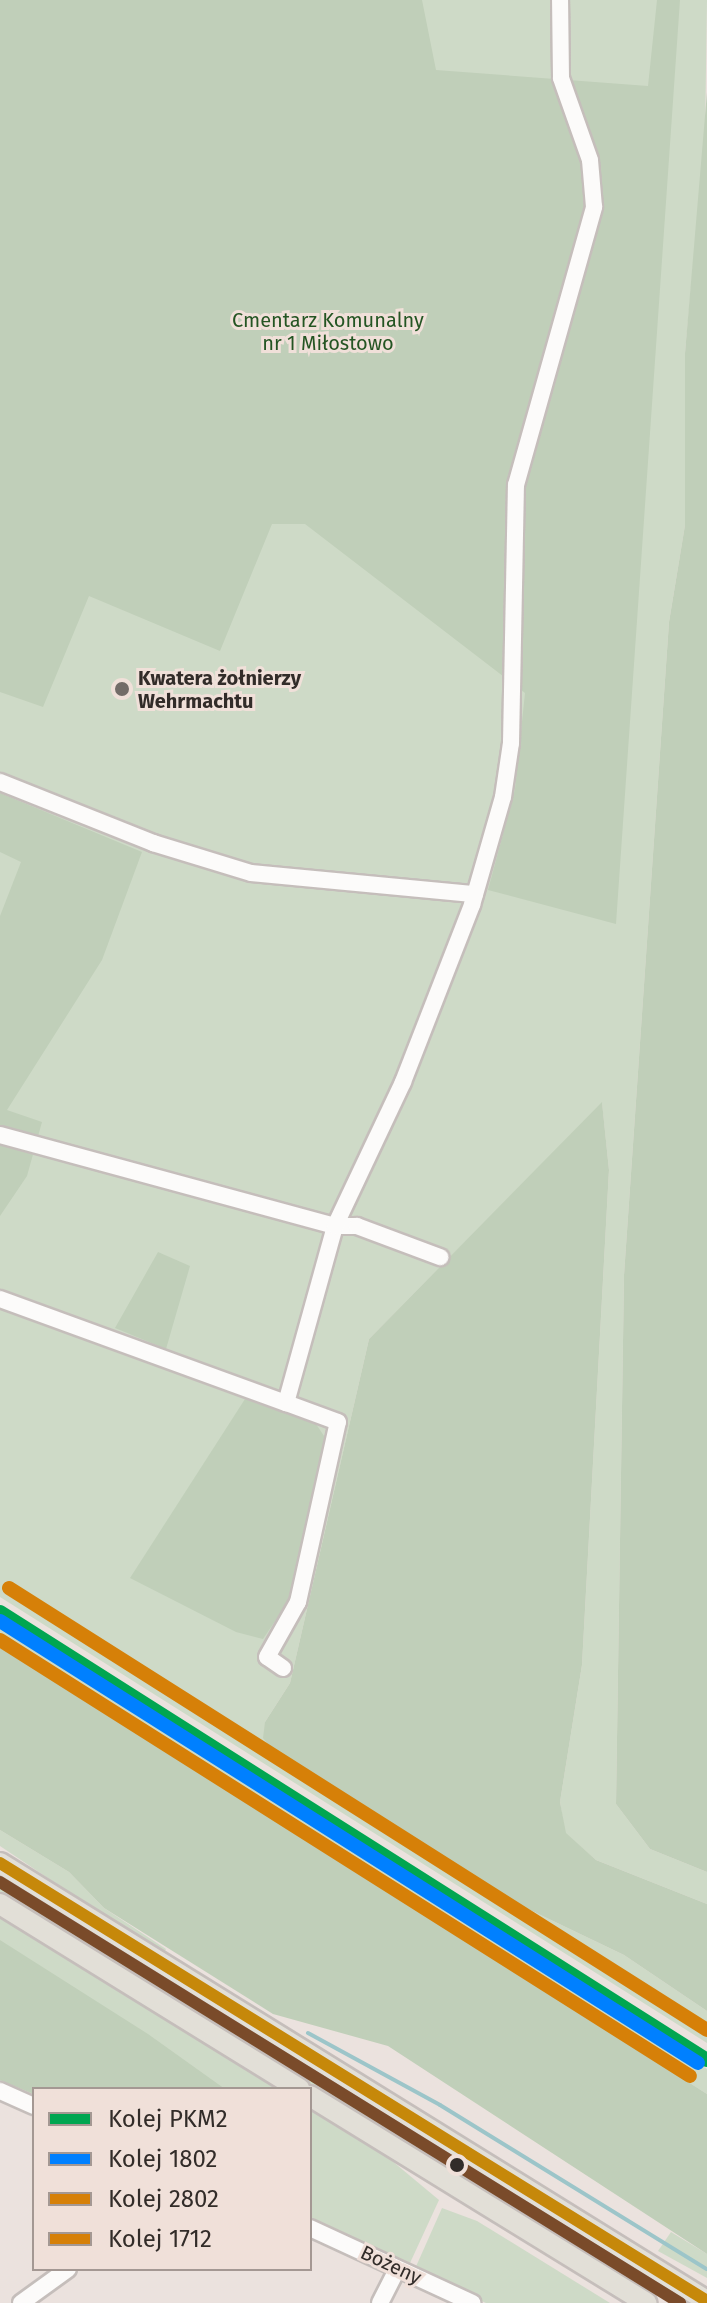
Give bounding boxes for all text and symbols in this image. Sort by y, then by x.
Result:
park label: Cmentarz Komunalny nr 1 Miłostowo [232,309,424,356]
place label: Kwatera żołnierzy Wehrmachtu [138,666,301,713]
marker: Kwatera żołnierzy Wehrmachtu [113,680,131,698]
legend [32,2087,312,2271]
text: Kolej PKM2 [108,2105,228,2133]
text: Kolej 1802 [108,2145,218,2173]
unlabelled marker [449,2157,465,2173]
text: Kolej 2802 [108,2185,219,2213]
text: Kolej 1712 [108,2225,212,2253]
street label: Bożeny [357,2240,425,2290]

